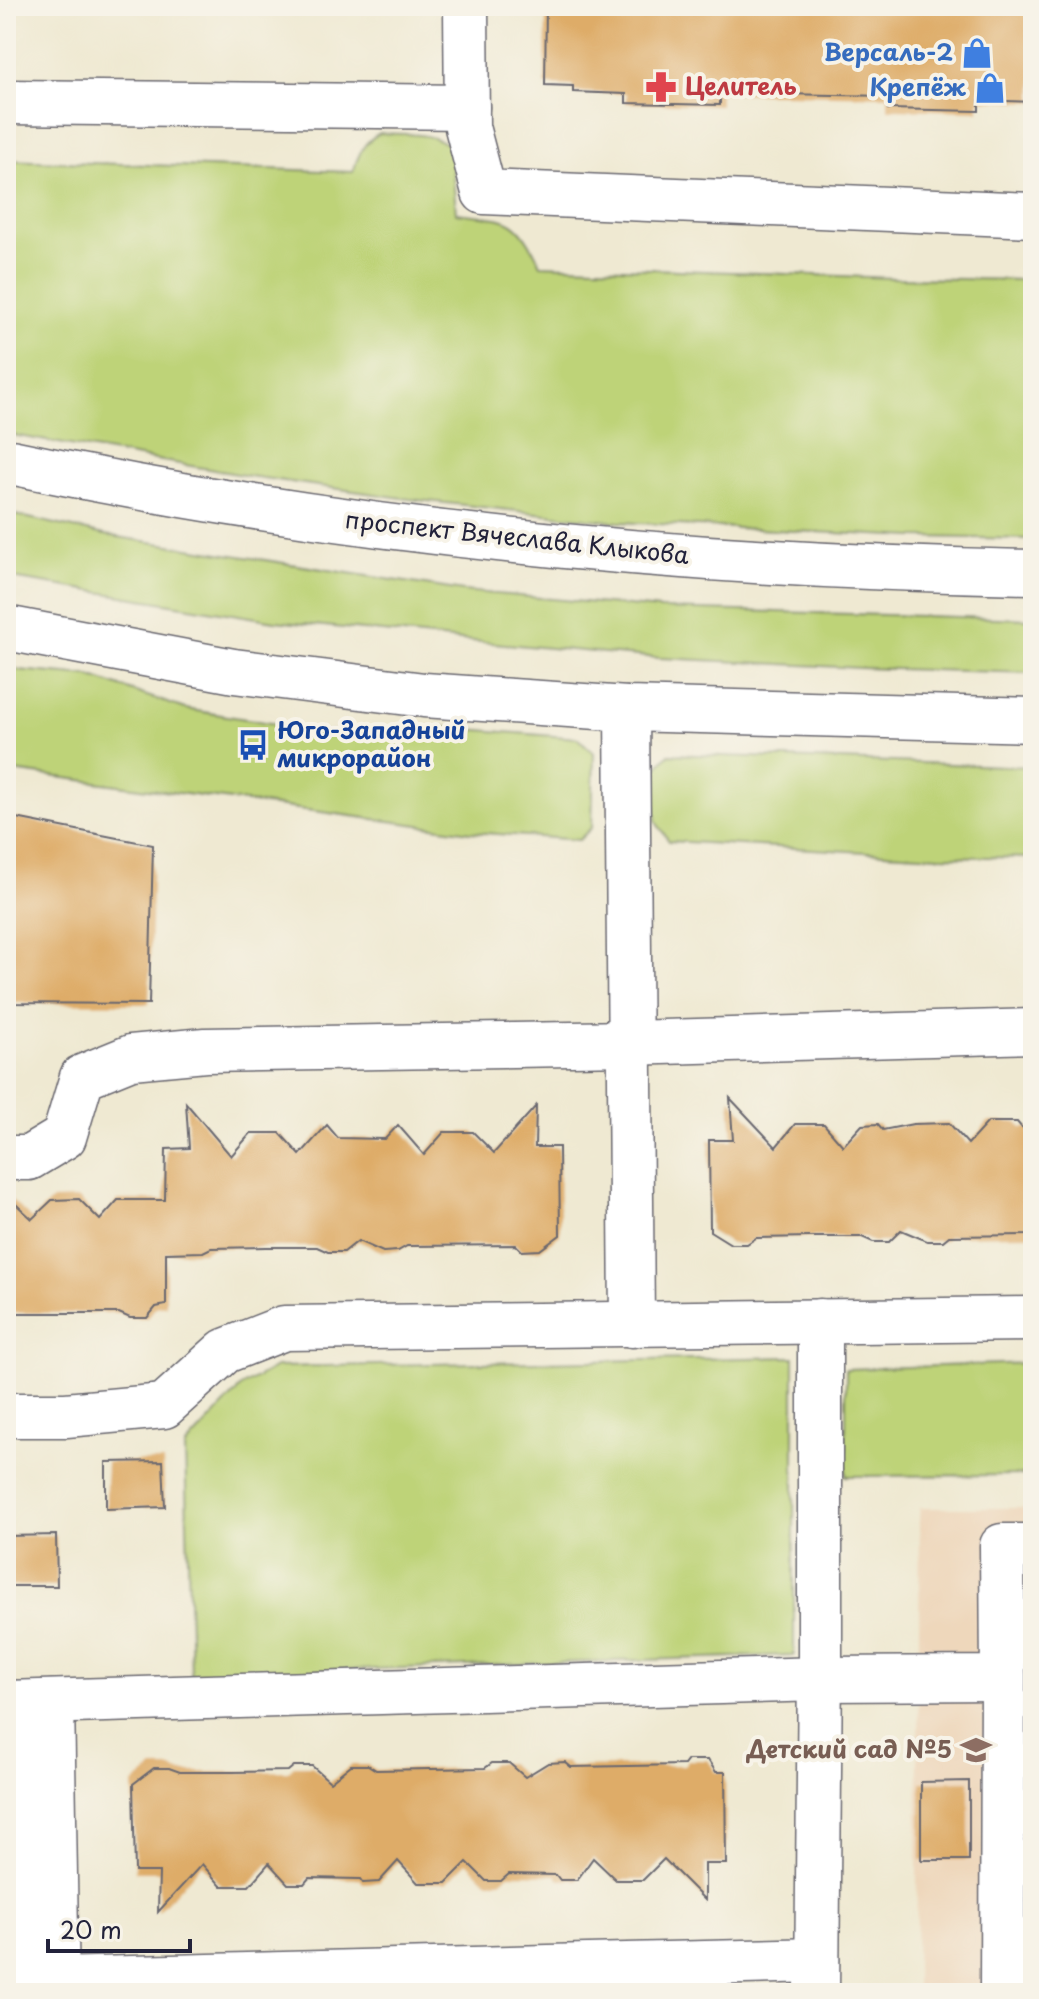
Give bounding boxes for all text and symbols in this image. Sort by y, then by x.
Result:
place label: Версаль-2 [824,33,953,69]
shop icon: Версаль-2 [960,36,994,70]
place label: Целитель [685,67,797,103]
place label: Крепёж [869,68,967,104]
pharmacy icon: Целитель [644,70,678,104]
shop icon: Крепёж [973,71,1007,105]
street label: проспект Вячеслава Клыкова [343,500,691,572]
place label: Юго-Западный микрорайон [277,711,466,775]
bus stop icon: Юго-Западный микрорайон [236,728,270,762]
place label: Детский сад №5 [746,1730,952,1766]
school or university icon: Детский сад №5 [959,1733,993,1767]
scale bar [48,1903,190,1953]
text: 20 m [60,1911,122,1947]

